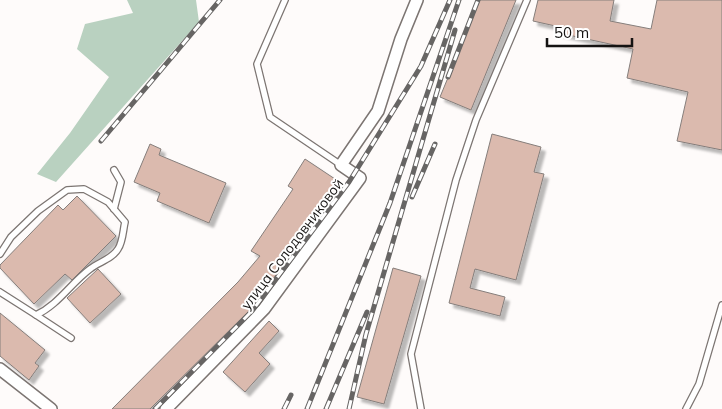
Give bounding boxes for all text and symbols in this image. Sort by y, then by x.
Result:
scale bar [547,15,632,47]
text: 50 m [554,23,589,42]
street label: улица Солодовниковой [237,175,347,313]

